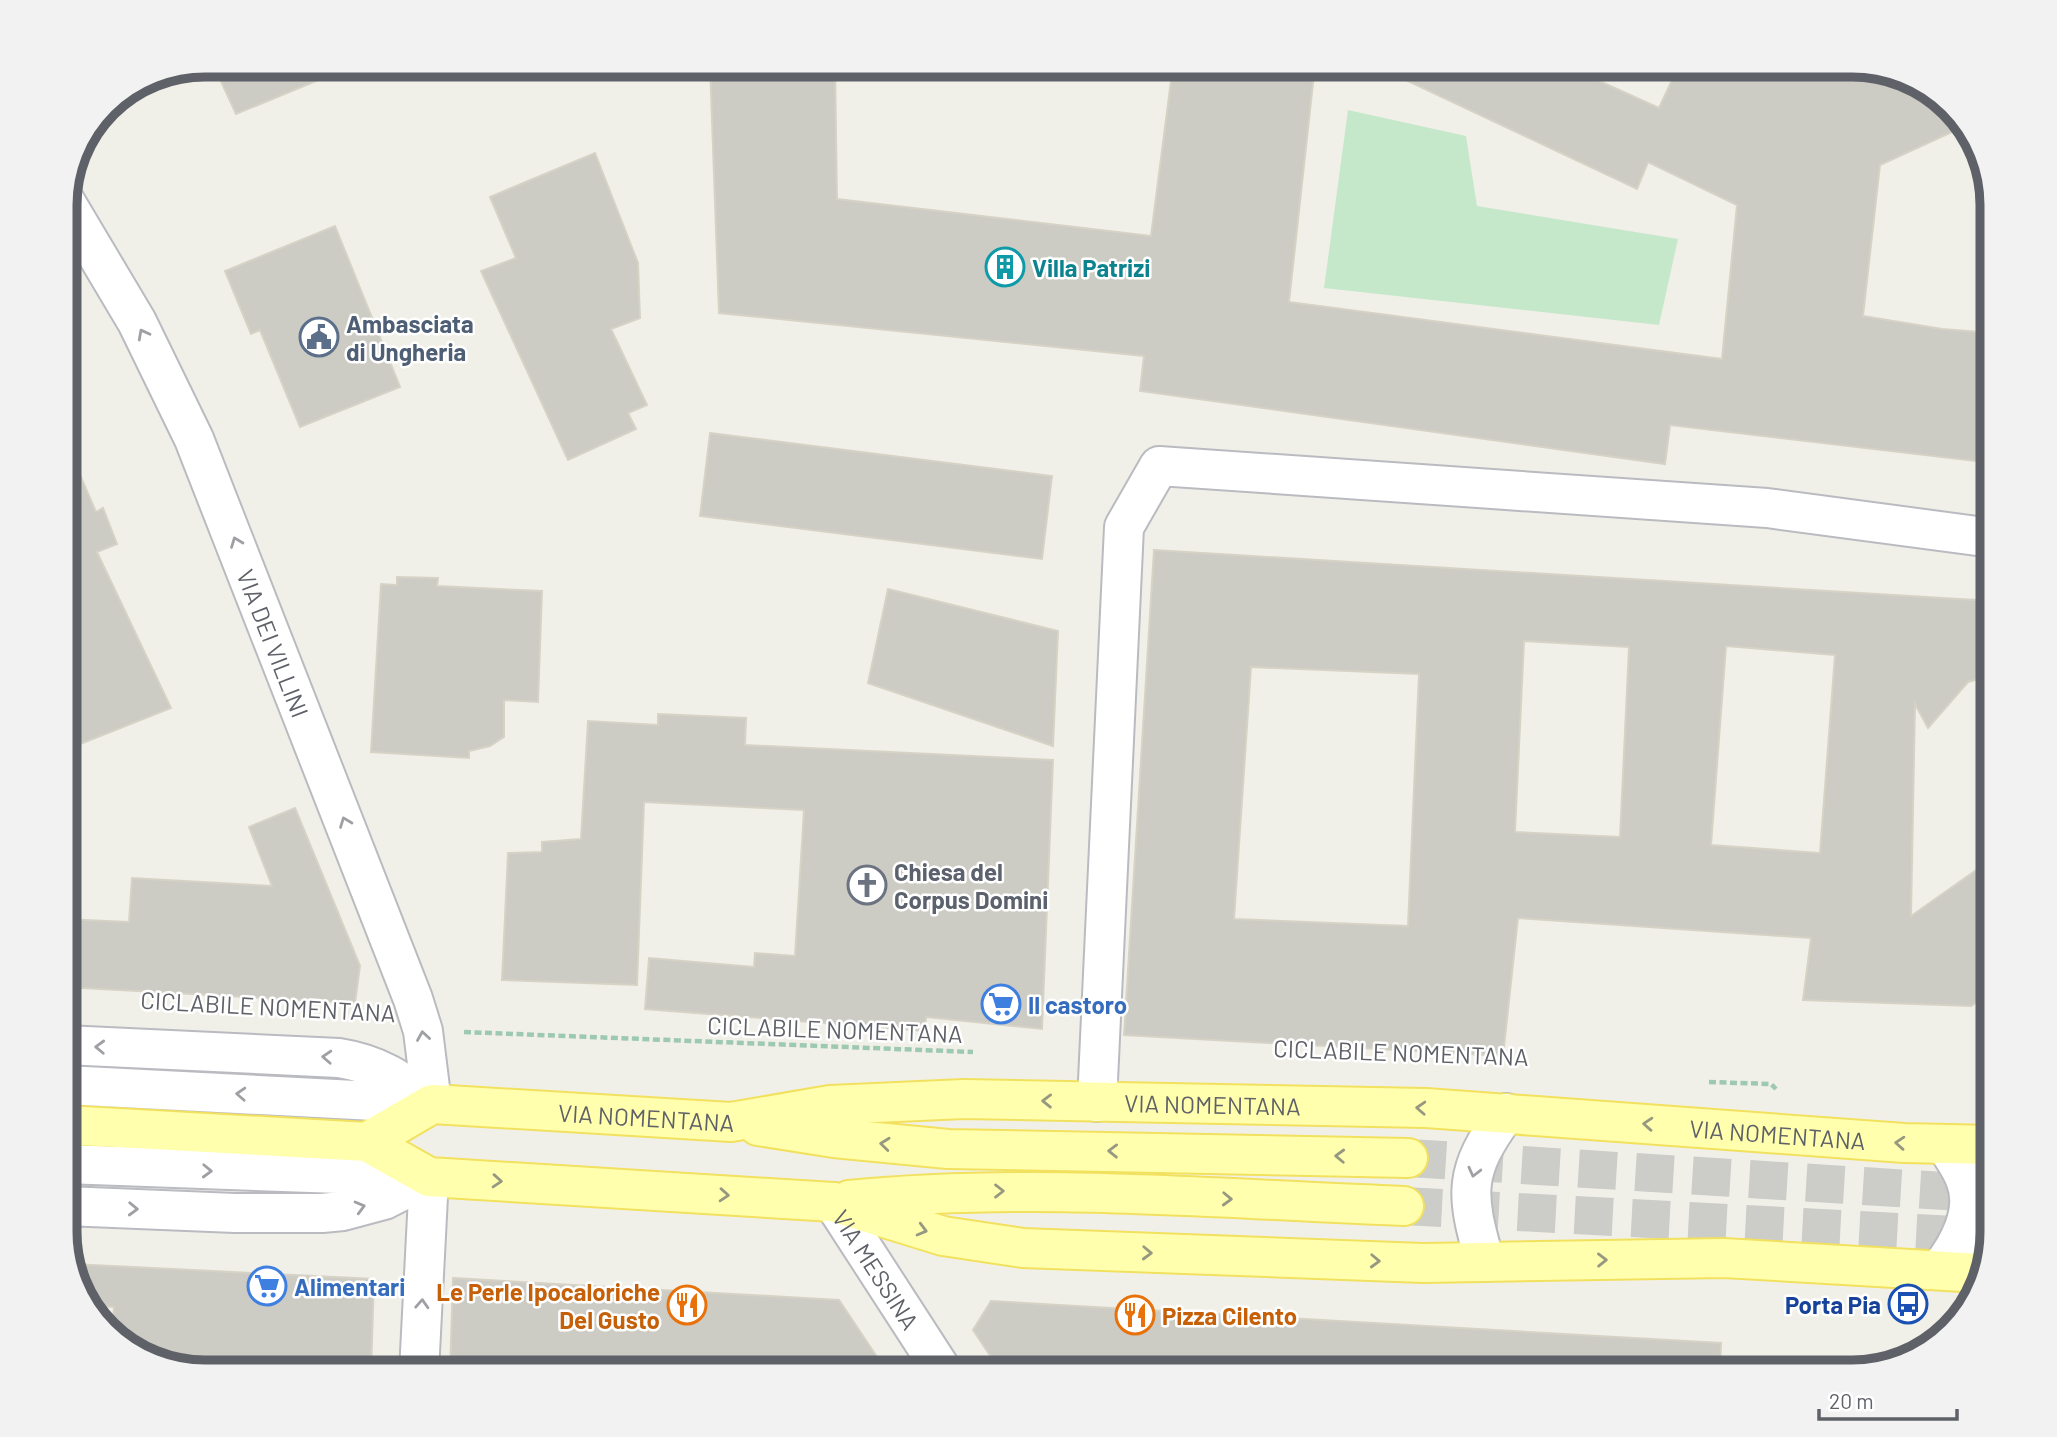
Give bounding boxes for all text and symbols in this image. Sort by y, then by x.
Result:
building icon: Villa Patrizi [984,246,1026,288]
place label: Villa Patrizi [1032,253,1150,282]
place label: Ambasciata di Ungheria [346,309,474,366]
public building icon: Ambasciata di Ungheria [298,316,340,358]
one-way arrow [138,329,152,341]
one-way arrow [230,537,244,549]
street label: VIA DEI VILLINI [232,565,316,721]
one-way arrow [340,817,354,829]
place label: Chiesa del Corpus Domini [894,857,1048,914]
church icon: Chiesa del Corpus Domini [846,864,888,906]
supermarket icon: Il castoro [980,983,1022,1025]
street label: CICLABILE NOMENTANA [140,985,396,1027]
place label: Il castoro [1028,990,1127,1019]
street label: CICLABILE NOMENTANA [707,1010,963,1048]
one-way arrow [416,1030,431,1042]
street label: CICLABILE NOMENTANA [1273,1033,1529,1071]
one-way arrow [94,1039,105,1054]
one-way arrow [321,1050,332,1065]
one-way arrow [235,1086,246,1101]
street label: VIA NOMENTANA [1124,1088,1301,1120]
one-way arrow [1041,1093,1052,1108]
street label: VIA NOMENTANA [557,1097,735,1137]
one-way arrow [1416,1101,1427,1116]
street label: VIA NOMENTANA [1688,1113,1867,1155]
one-way arrow [1642,1117,1653,1132]
one-way arrow [1894,1135,1905,1150]
one-way arrow [880,1137,891,1152]
one-way arrow [1107,1143,1117,1159]
one-way arrow [1334,1149,1345,1164]
one-way arrow [201,1163,212,1178]
one-way arrow [1468,1166,1482,1178]
one-way arrow [492,1173,503,1188]
one-way arrow [994,1183,1005,1199]
one-way arrow [719,1187,730,1202]
one-way arrow [1221,1191,1232,1206]
one-way arrow [128,1201,139,1217]
one-way arrow [354,1201,366,1215]
street label: VIA MESSINA [827,1204,926,1334]
one-way arrow [916,1222,928,1236]
one-way arrow [1142,1245,1153,1260]
one-way arrow [1597,1252,1608,1268]
one-way arrow [1369,1254,1380,1269]
supermarket icon: Alimentari [246,1265,288,1307]
place label: Alimentari [294,1272,405,1301]
place label: Le Perle Ipocaloriche Del Gusto [436,1277,660,1334]
bus stop icon: Porta Pia [1887,1283,1929,1325]
restaurant icon: Le Perle Ipocaloriche Del Gusto [666,1284,708,1326]
place label: Porta Pia [1785,1290,1881,1319]
restaurant icon: Pizza Cilento [1114,1294,1156,1336]
one-way arrow [415,1298,430,1309]
place label: Pizza Cilento [1162,1301,1297,1330]
scale bar [1819,1378,1957,1422]
text: 20 m [1829,1388,1874,1413]

